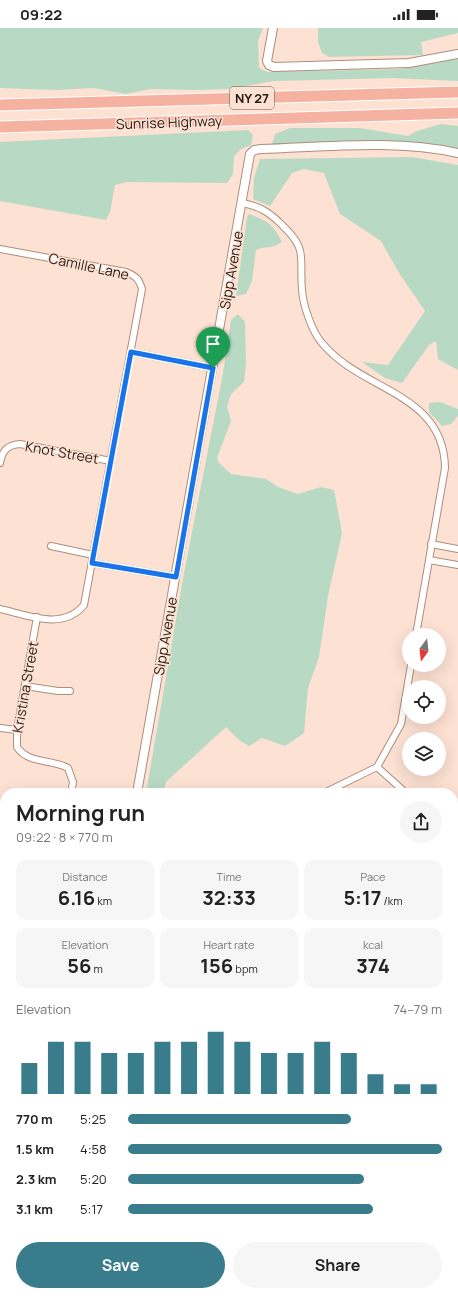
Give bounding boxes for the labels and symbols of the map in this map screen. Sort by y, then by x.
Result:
road number: NY 27 [230,87,274,109]
street label: Sunrise Highway [115,111,223,133]
street label: Sipp Avenue [215,229,247,311]
street label: Camille Lane [47,248,131,284]
pin [196,327,230,368]
street label: Knot Street [24,436,101,468]
street label: Sipp Avenue [149,595,181,677]
north arrow [402,628,446,672]
street label: Kristina Street [8,639,42,734]

